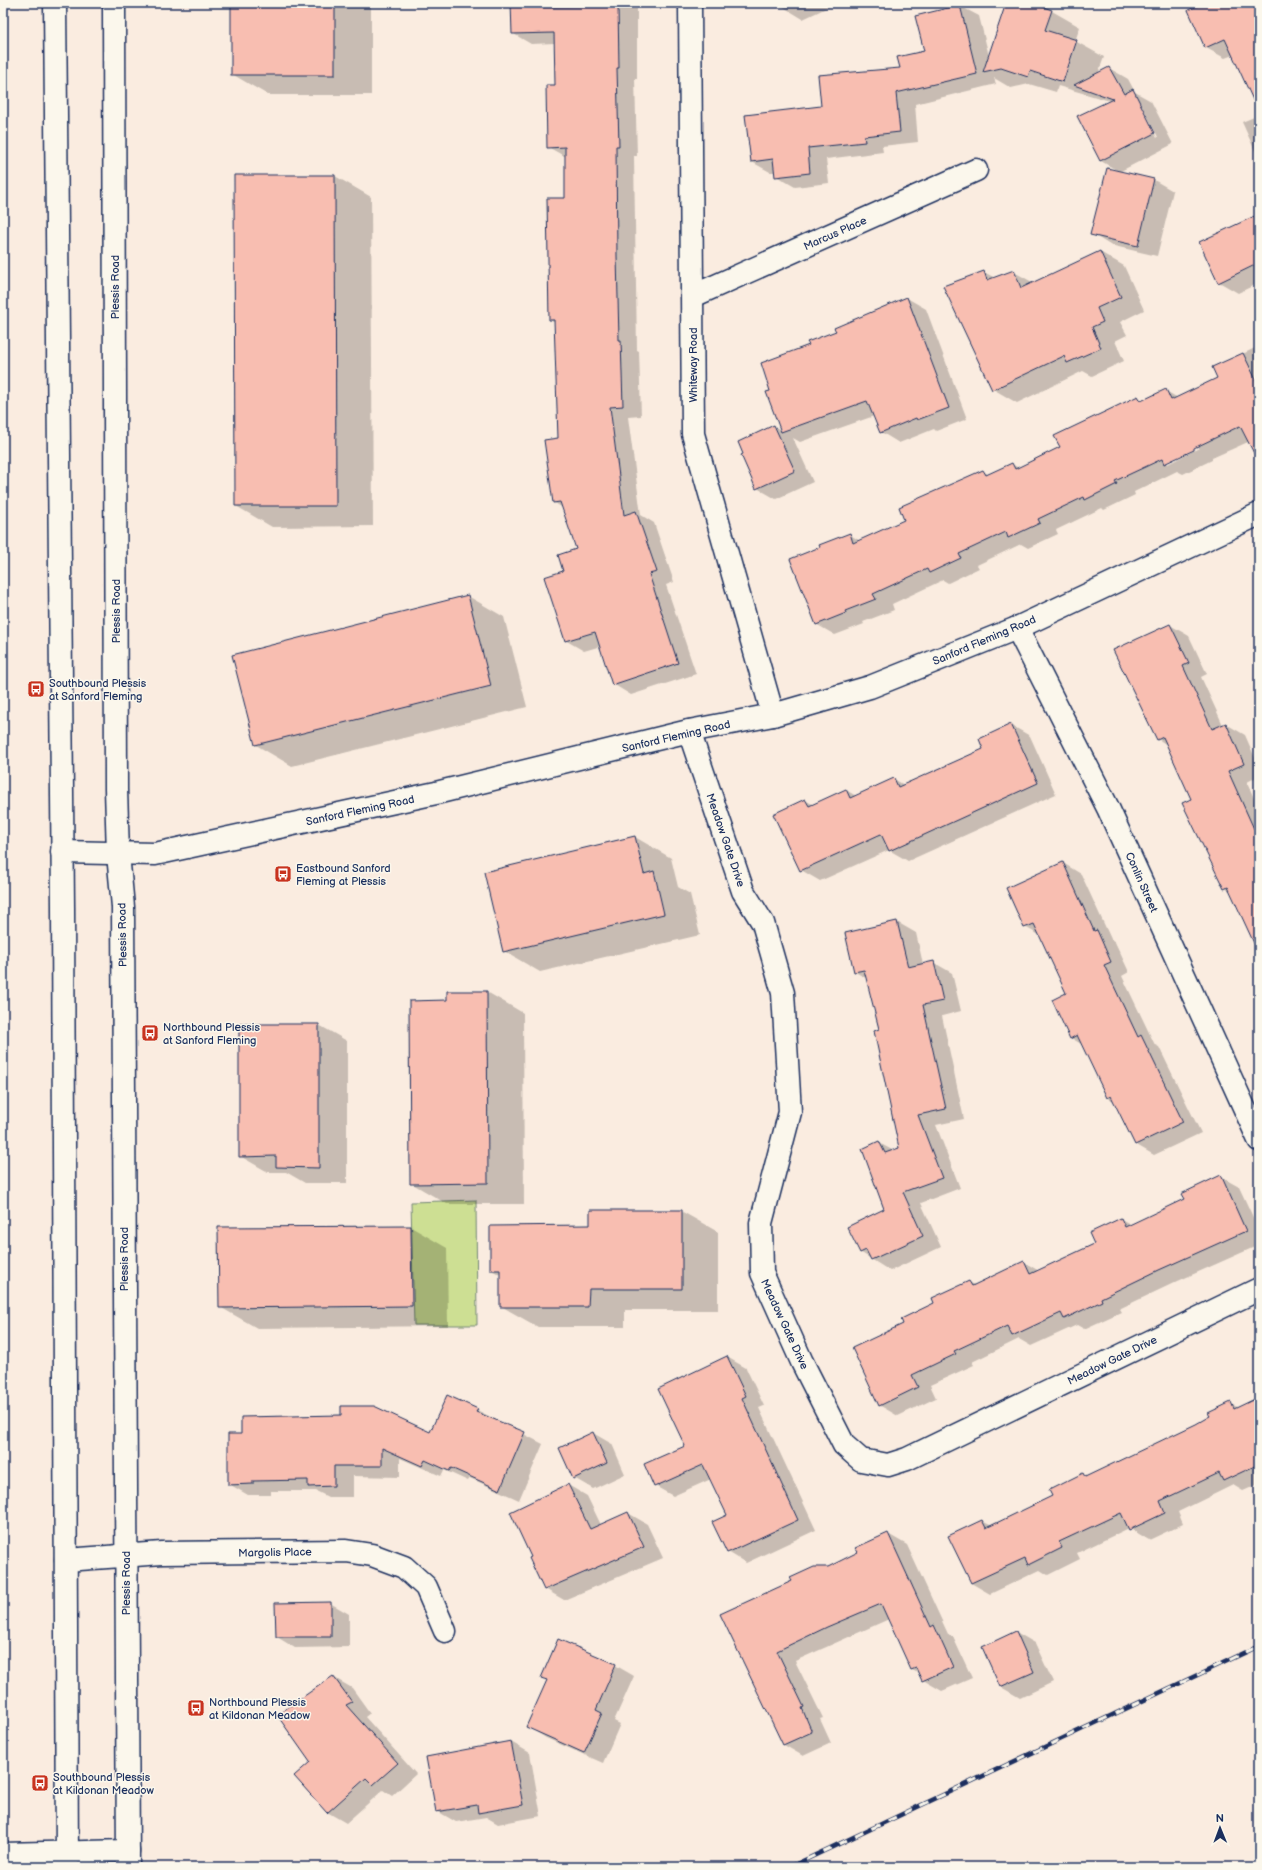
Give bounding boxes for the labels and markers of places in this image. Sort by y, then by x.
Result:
place label: Southbound Plessis at Sanford Fleming [49,677,147,703]
bus stop icon: Southbound Plessis at Sanford Fleming [26,679,46,699]
place label: Eastbound Sanford Fleming at Plessis [296,862,390,888]
bus stop icon: Eastbound Sanford Fleming at Plessis [273,864,293,884]
place label: Northbound Plessis at Sanford Fleming [163,1021,260,1047]
bus stop icon: Northbound Plessis at Sanford Fleming [140,1023,160,1043]
place label: Northbound Plessis at Kildonan Meadow [209,1696,310,1722]
bus stop icon: Northbound Plessis at Kildonan Meadow [186,1698,206,1718]
place label: Southbound Plessis at Kildonan Meadow [53,1771,154,1797]
bus stop icon: Southbound Plessis at Kildonan Meadow [30,1773,50,1793]

